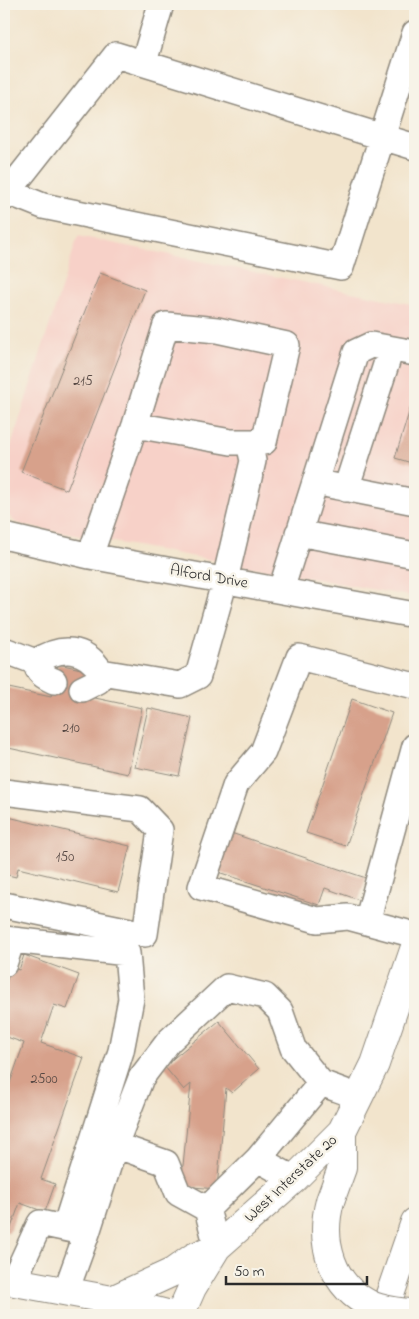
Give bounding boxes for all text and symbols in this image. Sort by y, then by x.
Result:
house number: 215 [73,371,93,392]
street label: Alford Drive [168,558,251,596]
house number: 210 [62,718,80,739]
house number: 150 [56,847,74,868]
house number: 2500 [30,1069,58,1090]
street label: West Interstate 20 [239,1129,343,1229]
scale bar [226,1254,368,1286]
text: 50 m [234,1261,265,1283]

